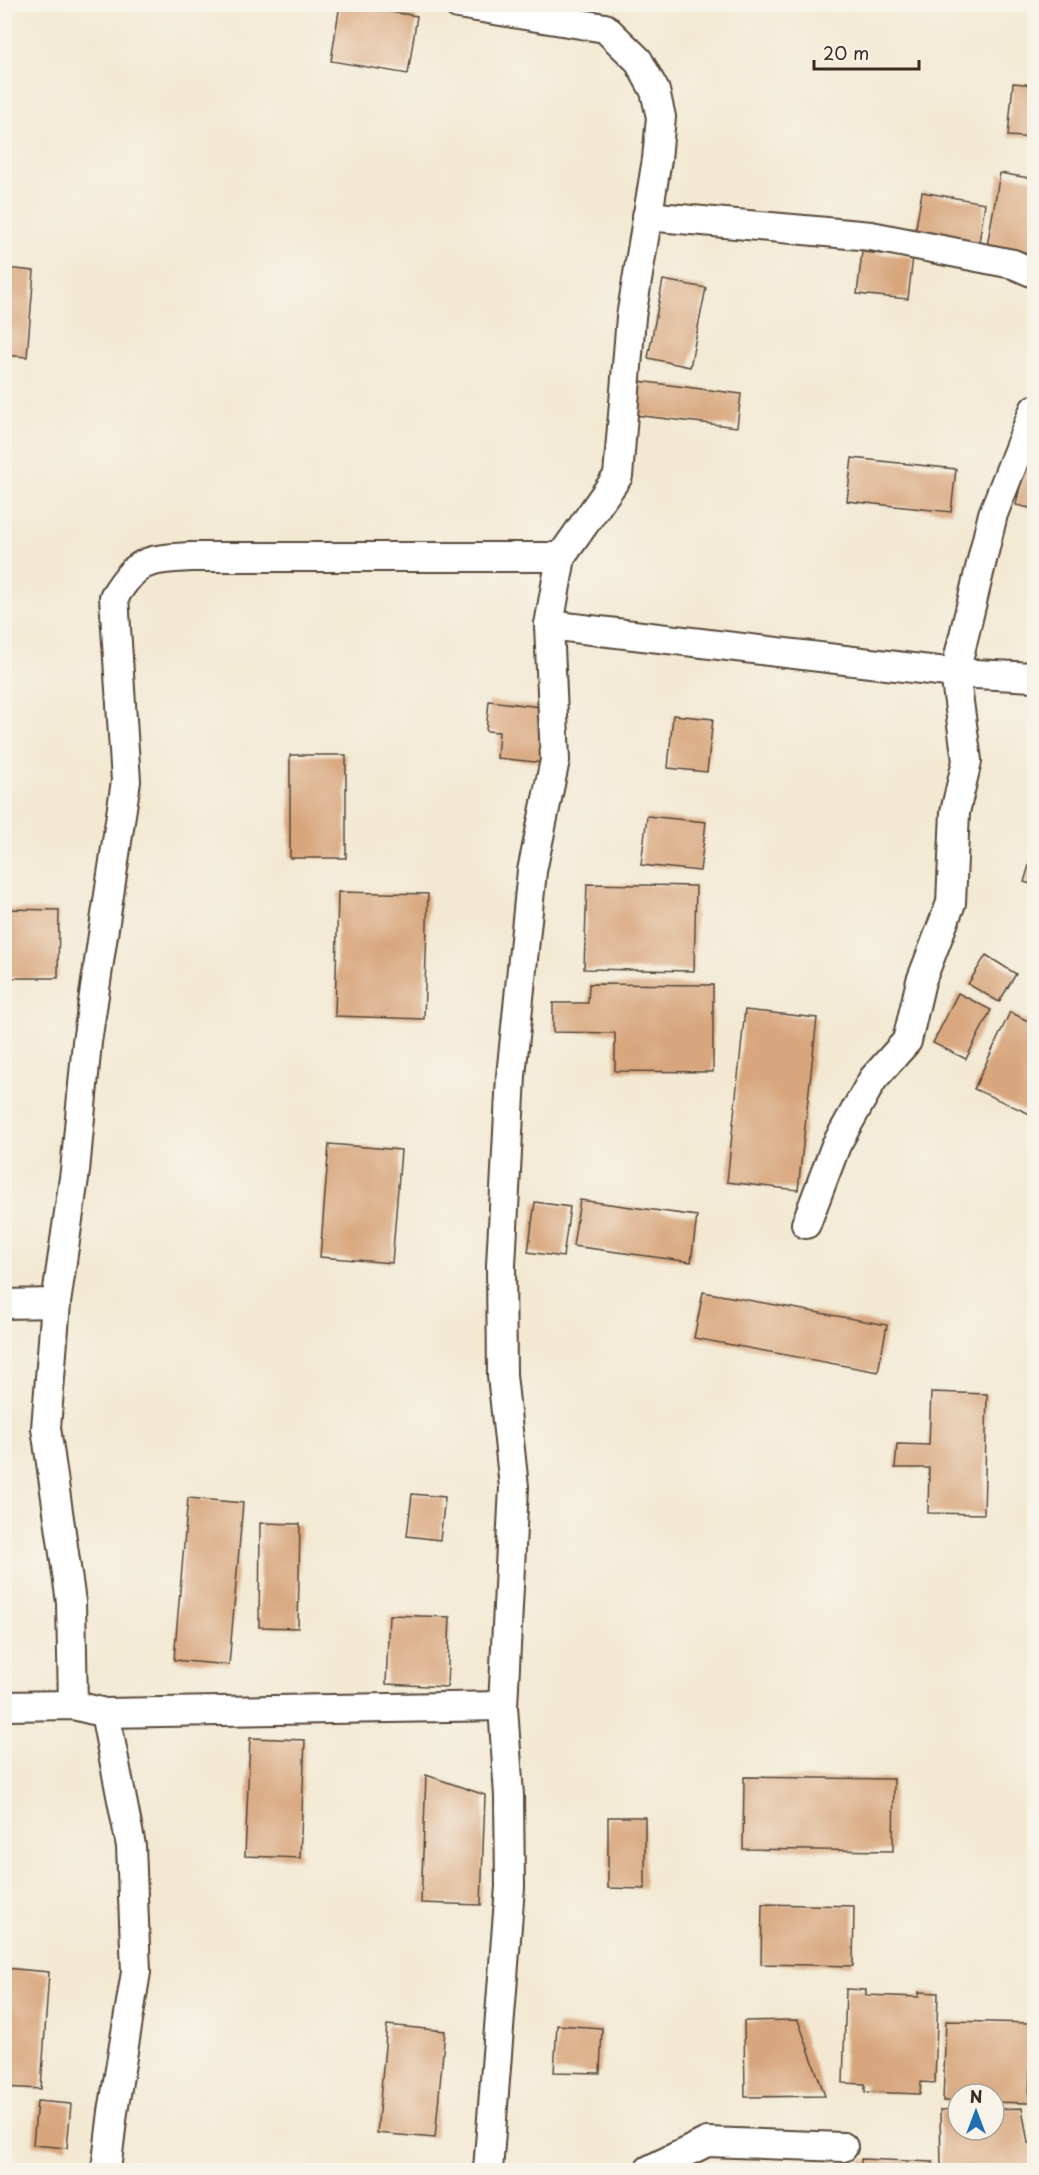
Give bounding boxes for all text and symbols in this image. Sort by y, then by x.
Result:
scale bar [814,33,919,71]
text: 20 m [823,39,869,66]
north arrow [946,2082,1006,2142]
text: N [970,2084,982,2108]

